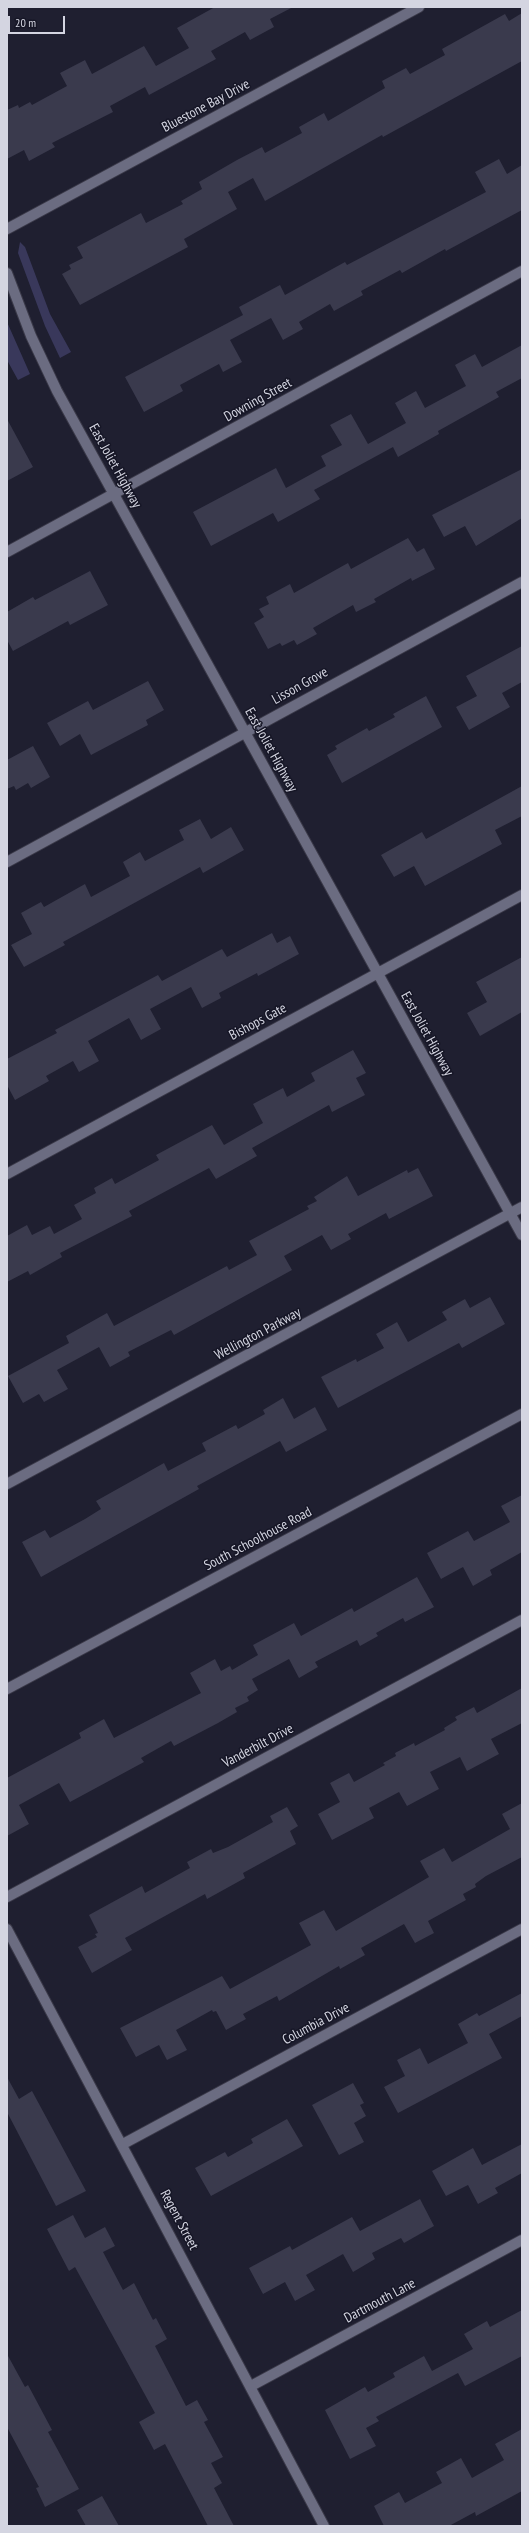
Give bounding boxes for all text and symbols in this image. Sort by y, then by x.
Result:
scale bar [10,8,67,34]
text: 20 m [15,15,36,30]
street label: Bluestone Bay Drive [159,76,253,136]
street label: Downing Street [221,375,295,425]
street label: East Joliet Highway [85,421,145,511]
street label: Lisson Grove [269,664,331,708]
street label: East Joliet Highway [241,705,301,795]
street label: East Joliet Highway [397,989,457,1079]
street label: Bishops Gate [227,1000,289,1044]
street label: Wellington Parkway [212,1304,304,1364]
street label: South Schoolhouse Road [201,1504,315,1574]
street label: Vanderbilt Drive [220,1720,296,1772]
street label: Columbia Drive [280,1999,352,2049]
street label: Regent Street [156,2187,202,2253]
street label: Dartmouth Lane [341,2275,419,2327]

